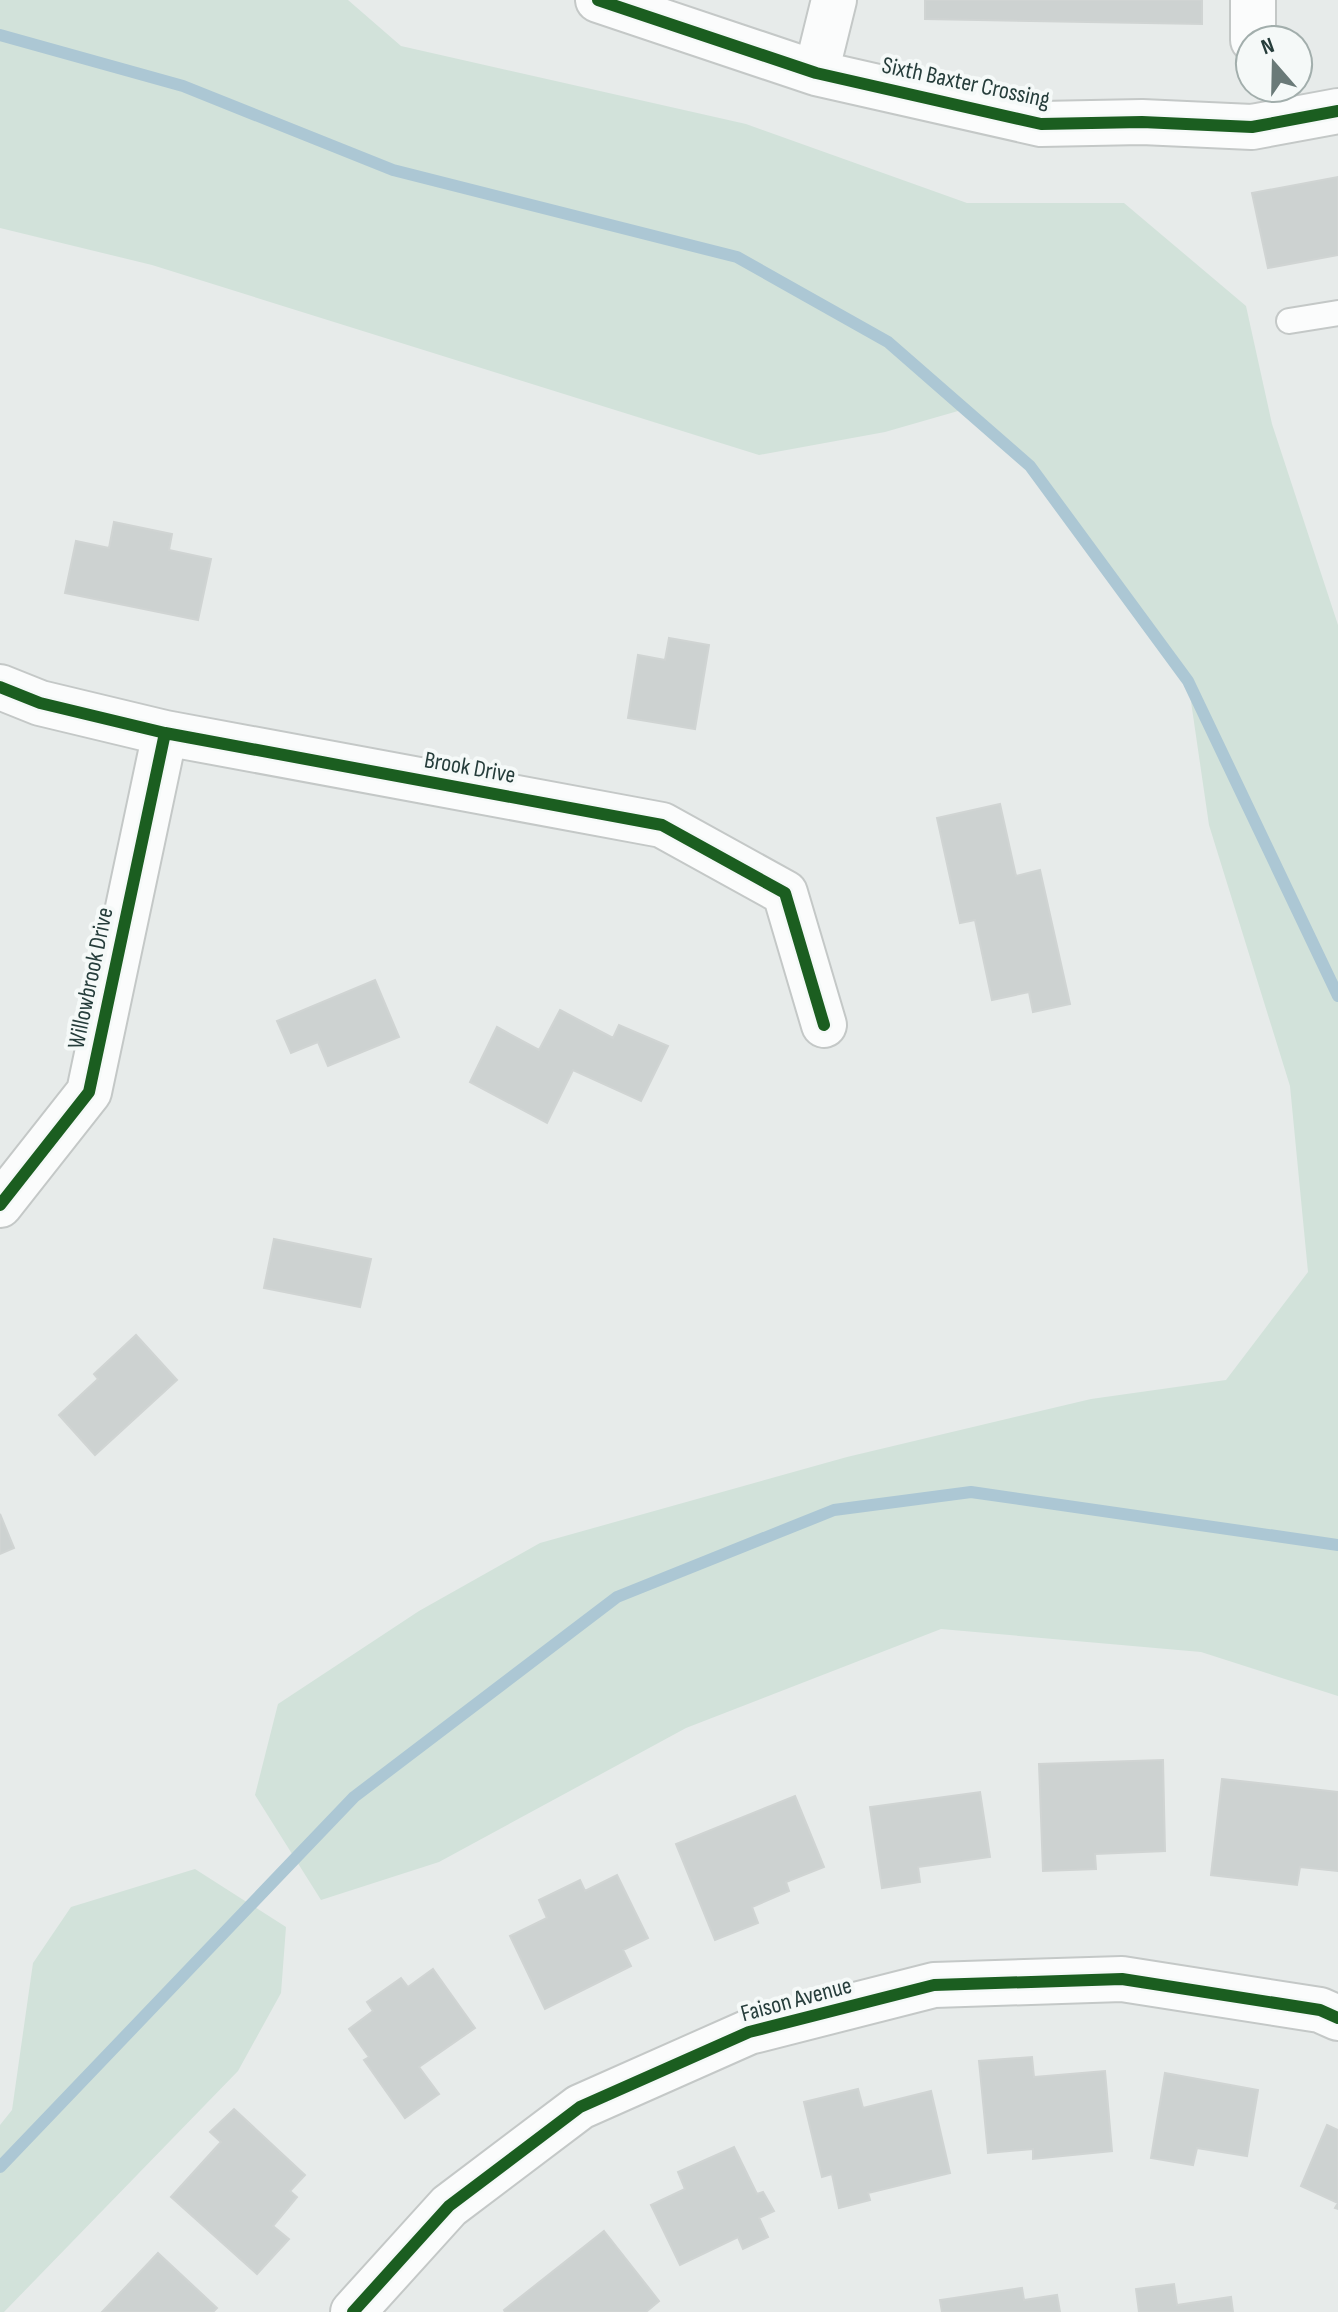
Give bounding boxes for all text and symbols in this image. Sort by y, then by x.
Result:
north arrow [1234,24,1314,104]
text: N [1258,32,1278,61]
street label: Sixth Baxter Crossing [879,51,1052,114]
street label: Brook Drive [422,745,518,790]
street label: Willowbrook Drive [61,905,120,1051]
street label: Faison Avenue [737,1971,855,2028]

